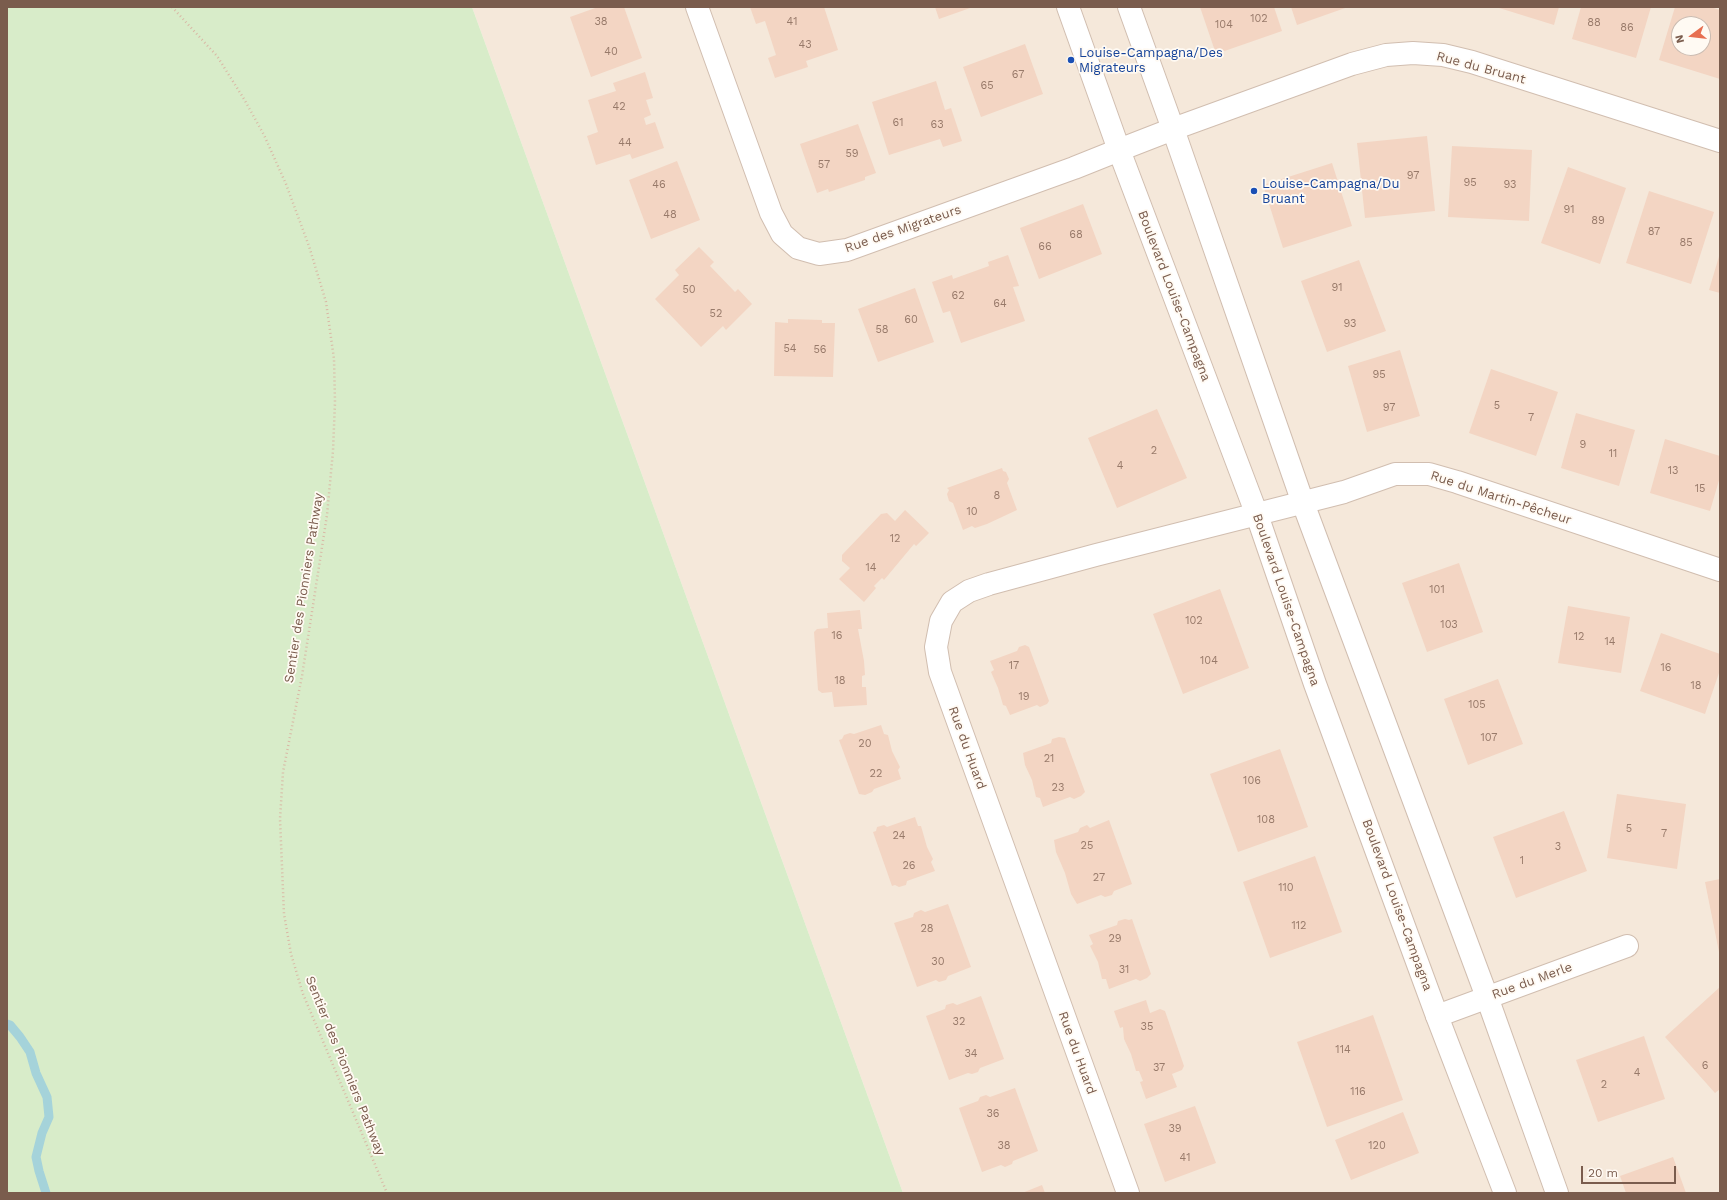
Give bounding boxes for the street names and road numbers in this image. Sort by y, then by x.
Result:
street label: Rue du Bruant [1435,49,1527,87]
street label: Rue des Migrateurs [843,202,963,256]
street label: Boulevard Louise-Campagna [1134,208,1214,384]
street label: Rue du Martin-Pêcheur [1428,468,1574,528]
street label: Sentier des Pionniers Pathway [281,492,327,684]
street label: Boulevard Louise-Campagna [1249,512,1323,688]
street label: Rue du Huard [945,704,989,792]
street label: Boulevard Louise-Campagna [1359,817,1435,993]
street label: Rue du Merle [1490,959,1574,1003]
street label: Sentier des Pionniers Pathway [302,974,388,1158]
street label: Rue du Huard [1055,1009,1099,1097]

